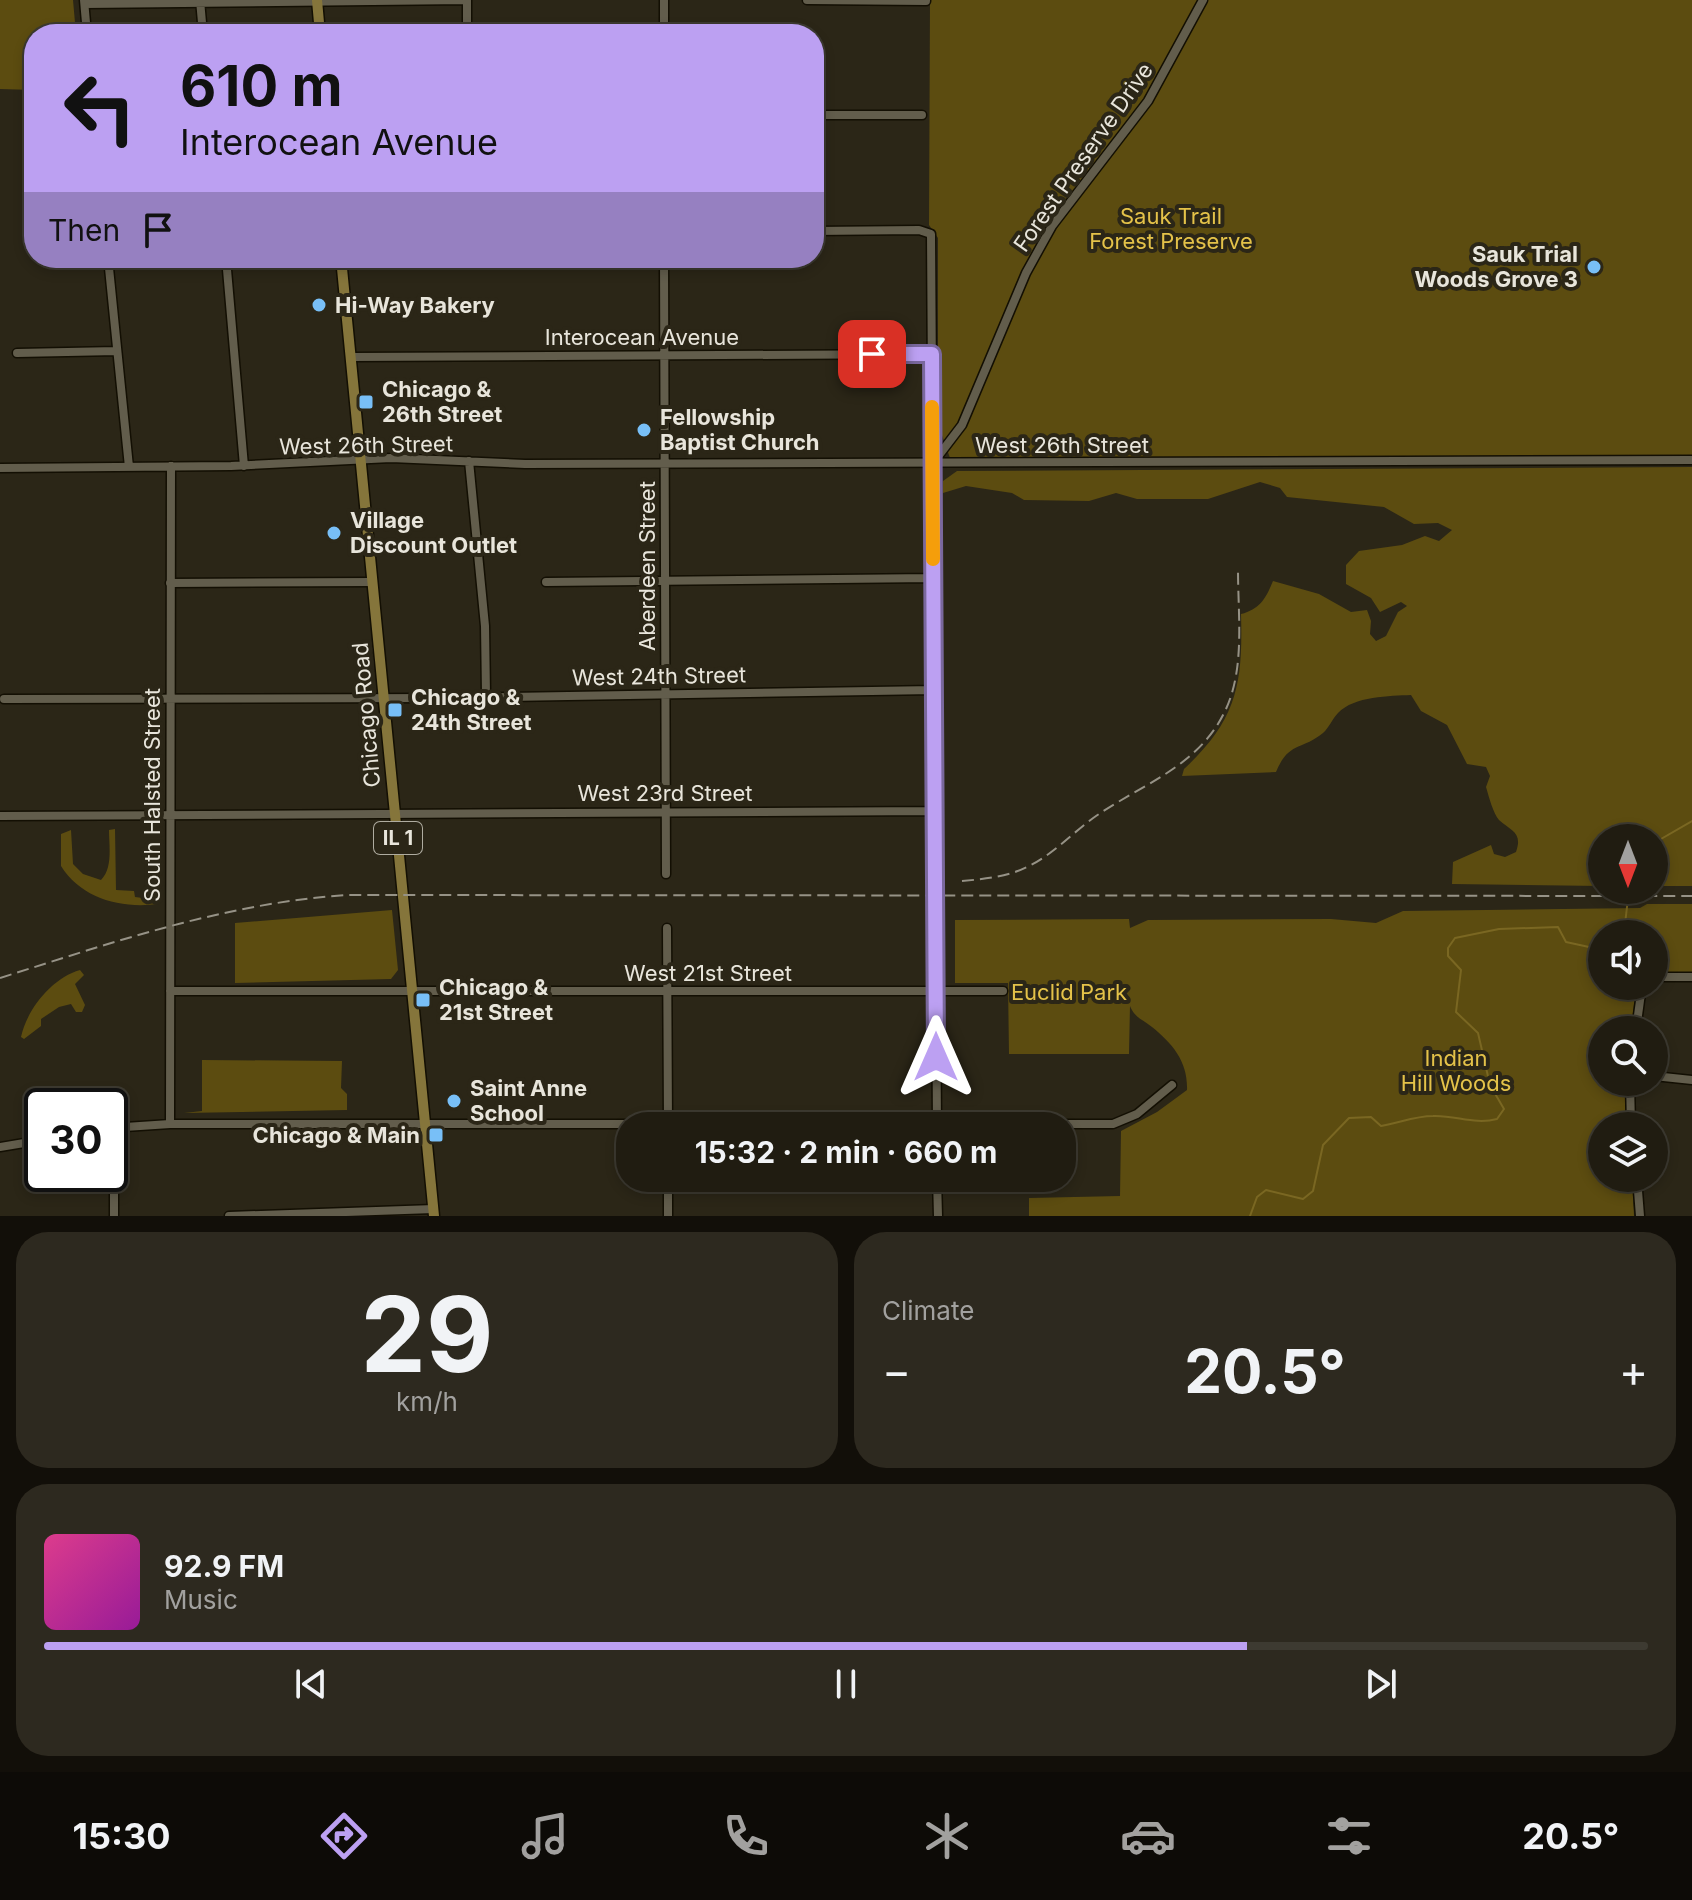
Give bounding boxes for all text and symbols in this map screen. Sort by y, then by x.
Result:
text: 610 m [180,52,343,120]
icon: left [48,56,152,160]
street label: Forest Preserve Drive [1008,58,1158,256]
text: Interocean Avenue [180,120,498,164]
park label: Sauk Trail Forest Preserve [1089,203,1253,254]
icon: arrive [136,208,180,252]
text: Then [48,212,120,248]
place label: Sauk Trial Woods Grove 3 [1415,241,1578,292]
marker: Sauk Trial Woods Grove 3 [1585,258,1603,276]
place label: Hi-Way Bakery [335,292,495,318]
marker: Hi-Way Bakery [310,296,328,314]
pin [838,320,906,388]
street label: Interocean Avenue [545,324,739,350]
icon: arrive [850,332,894,376]
place label: Chicago & 26th Street [382,376,502,427]
marker: Chicago & 26th Street [357,393,375,411]
place label: Fellowship Baptist Church [660,404,820,455]
marker: Fellowship Baptist Church [635,421,653,439]
street label: West 26th Street [279,430,453,460]
street label: West 26th Street [975,432,1149,458]
street label: Aberdeen Street [634,481,660,651]
place label: Village Discount Outlet [350,507,517,558]
marker: Village Discount Outlet [325,524,343,542]
street label: Chicago Road [347,641,385,789]
street label: West 24th Street [572,661,746,691]
place label: Chicago & 24th Street [411,684,532,735]
street label: South Halsted Street [139,688,165,902]
marker: Chicago & 24th Street [386,701,404,719]
street label: West 23rd Street [577,780,753,806]
road number: IL 1 [374,822,422,854]
north arrow [1588,824,1668,904]
map controls [1588,824,1668,1192]
button: sound [1588,920,1668,1000]
street label: West 21st Street [624,960,792,986]
place label: Chicago & 21st Street [439,974,553,1025]
park label: Euclid Park [1011,979,1127,1005]
marker: Chicago & 21st Street [414,991,432,1009]
position arrow [894,1015,978,1099]
button: search [1588,1016,1668,1096]
park label: Indian Hill Woods [1401,1045,1511,1096]
place label: Saint Anne School [470,1075,587,1126]
speed limit sign: 30 [24,1088,128,1192]
marker: Saint Anne School [445,1092,463,1110]
button: layers [1588,1112,1668,1192]
place label: Chicago & Main [253,1122,420,1148]
marker: Chicago & Main [427,1126,445,1144]
text: 15:32 · 2 min · 660 m [695,1134,997,1170]
text: 29 [360,1271,494,1397]
text: Climate [882,1295,974,1326]
text: 20.5° [1184,1335,1346,1407]
text: − [882,1344,911,1398]
text: + [1619,1344,1648,1398]
text: km/h [396,1386,458,1417]
text: 92.9 FM [164,1548,284,1584]
text: Music [164,1584,238,1615]
icon: previous [289,1662,333,1706]
icon: pause [824,1662,868,1706]
icon: next [1359,1662,1403,1706]
icon: directions [316,1808,372,1864]
icon: music [517,1808,573,1864]
icon: phone [718,1808,774,1864]
icon: climate [919,1808,975,1864]
icon: car [1120,1808,1176,1864]
icon: filters [1321,1808,1377,1864]
text: 15:30 [73,1814,171,1858]
text: 20.5° [1522,1814,1619,1858]

